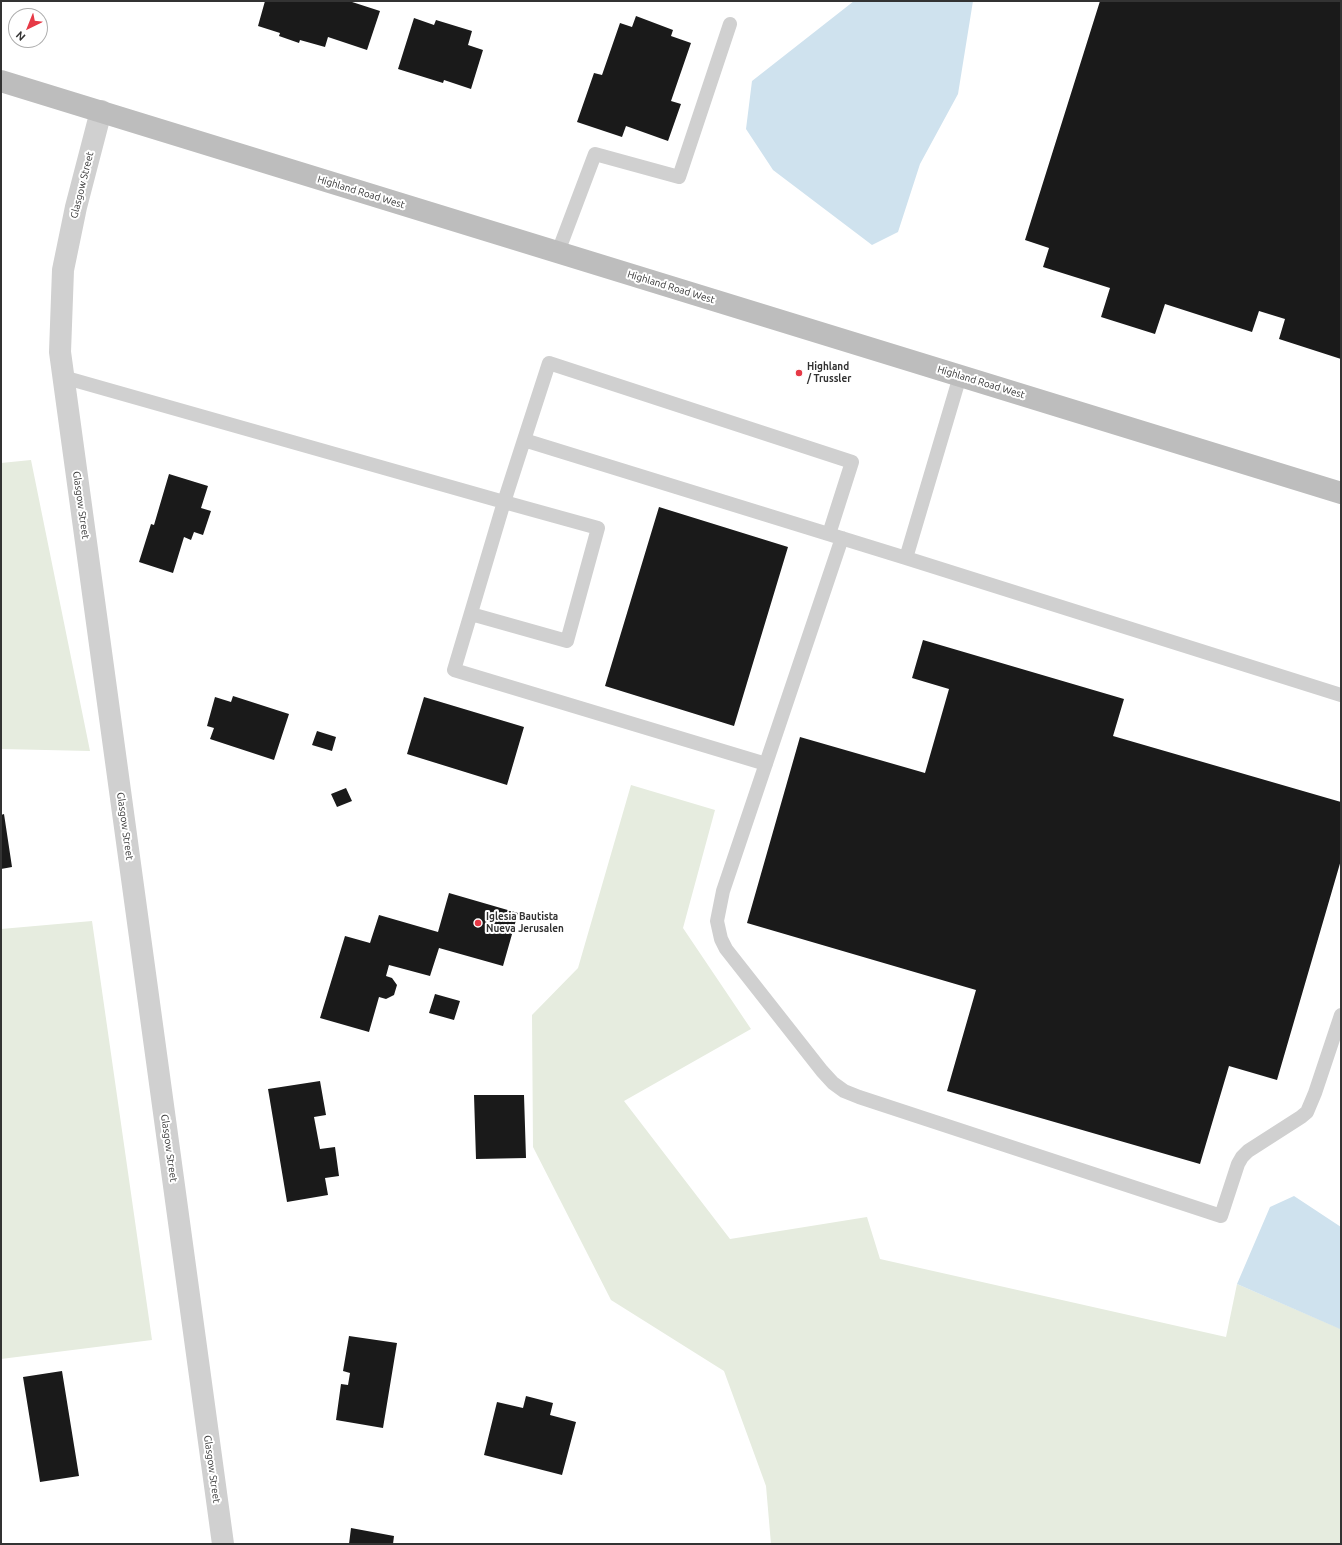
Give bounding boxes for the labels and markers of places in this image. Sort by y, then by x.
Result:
place label: Highland / Trussler [807,361,851,384]
marker: Highland / Trussler [794,368,804,378]
place label: Iglesia Bautista Nueva Jerusalen [486,911,564,934]
marker: Iglesia Bautista Nueva Jerusalen [473,918,483,928]

